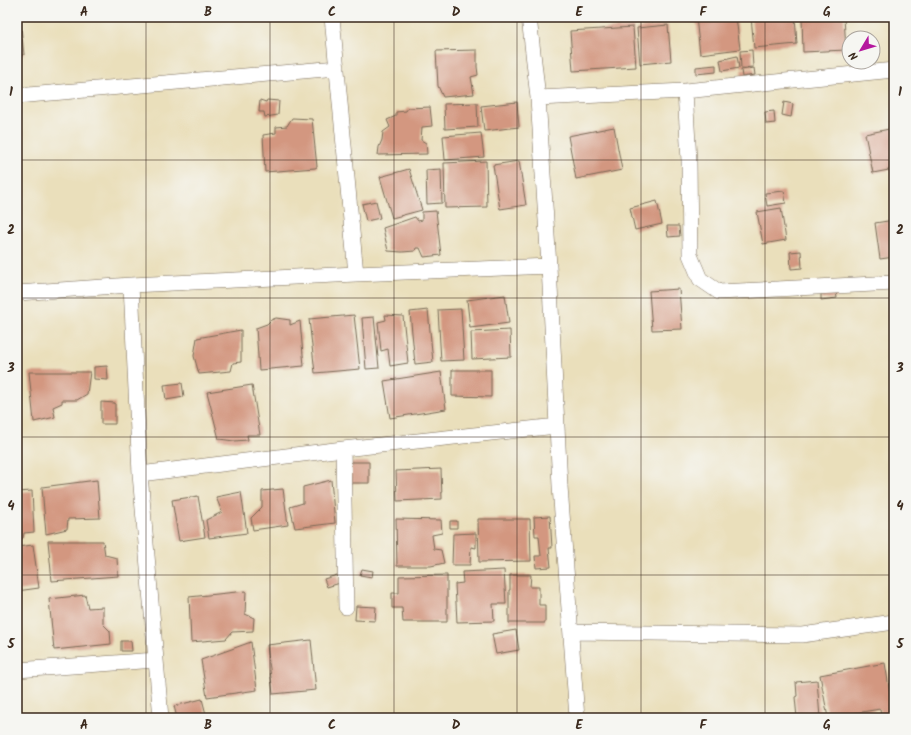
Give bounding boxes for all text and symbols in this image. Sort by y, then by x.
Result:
text: A [80,2,88,23]
text: B [204,2,212,23]
text: C [328,2,336,23]
text: D [452,2,461,23]
text: E [575,2,583,23]
text: F [699,2,707,23]
text: G [823,2,831,23]
north arrow [841,30,881,70]
text: N [845,47,863,64]
text: 1 [9,82,13,103]
text: 1 [898,82,902,103]
text: 2 [7,220,15,241]
text: 2 [896,220,904,241]
text: 3 [6,358,15,379]
text: 3 [895,358,904,379]
text: 4 [7,496,15,517]
text: 4 [896,496,904,517]
text: 5 [7,634,16,655]
text: 5 [896,634,905,655]
text: A [80,715,88,735]
text: B [204,715,212,735]
text: C [328,715,336,735]
text: D [452,715,461,735]
text: E [575,715,583,735]
text: F [699,715,707,735]
text: G [823,715,831,735]

